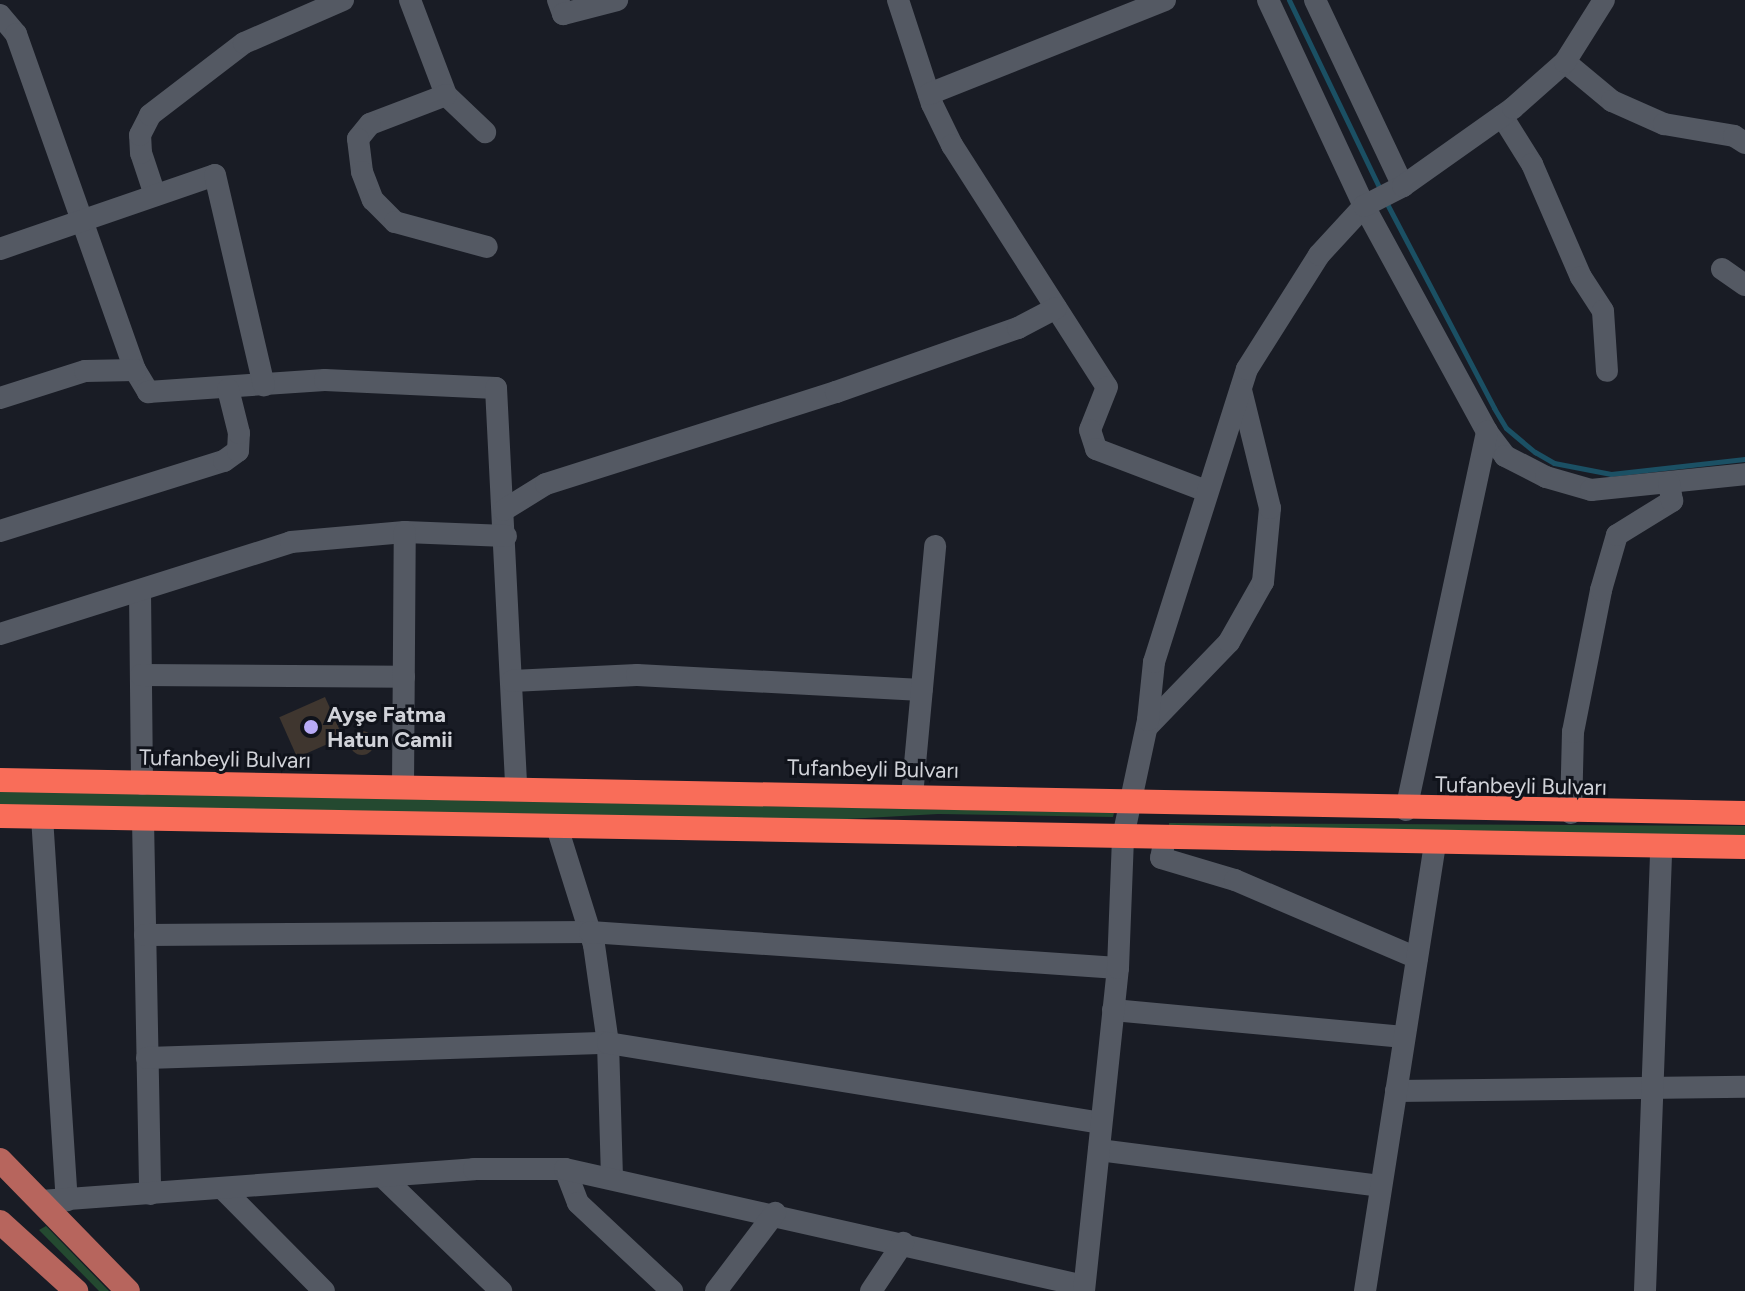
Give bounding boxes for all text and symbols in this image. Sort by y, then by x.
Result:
place label: Ayşe Fatma Hatun Camii [327,701,453,752]
marker: Ayşe Fatma Hatun Camii [302,718,320,736]
street label: Tufanbeyli Bulvarı [139,744,311,774]
street label: Tufanbeyli Bulvarı [787,754,959,784]
street label: Tufanbeyli Bulvarı [1435,771,1607,801]

